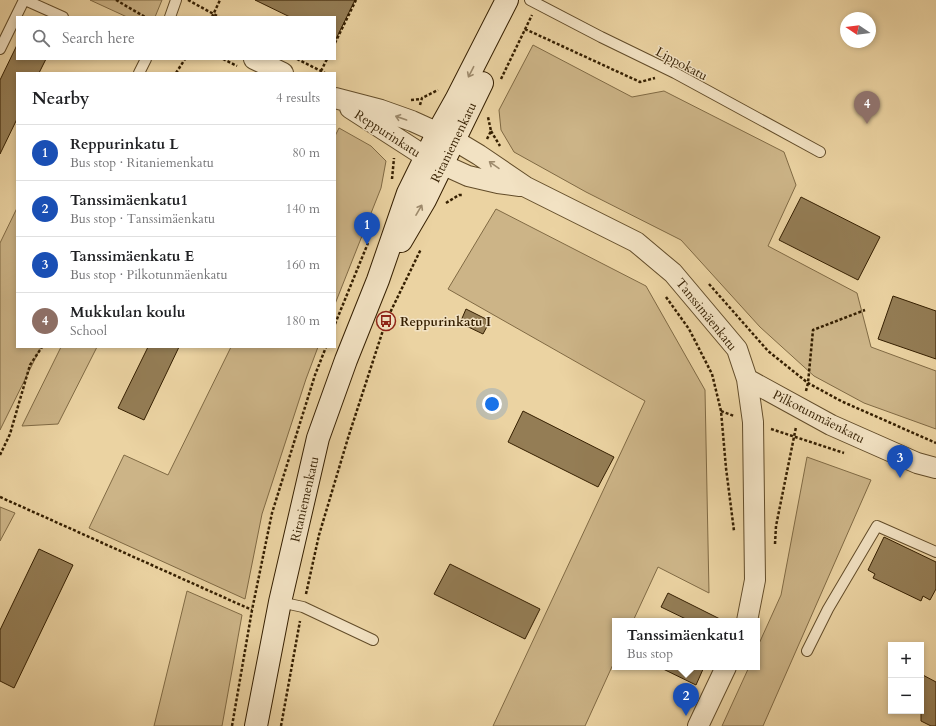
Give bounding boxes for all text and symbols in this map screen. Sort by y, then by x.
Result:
north arrow [840,12,876,48]
search box [16,16,336,60]
icon: search [30,27,52,49]
text: Search here [62,28,135,48]
street label: Lippokatu [652,43,711,85]
one-way arrow [467,66,474,78]
text: Nearby [32,87,89,110]
text: 4 results [276,89,320,107]
pin: 4 [854,91,880,124]
street label: Ritaniemenkatu [427,99,481,186]
street label: Reppurinkatu [351,106,424,162]
one-way arrow [396,113,408,121]
text: Reppurinkatu L [70,134,179,154]
text: 1 [42,144,48,162]
text: 80 m [292,144,320,162]
text: Bus stop · Ritaniemenkatu [70,154,214,172]
one-way arrow [489,161,500,169]
text: Tanssimäenkatu1 [70,190,188,210]
text: 2 [42,200,48,218]
text: 140 m [286,200,320,218]
one-way arrow [415,204,423,216]
text: Bus stop · Tanssimäenkatu [70,210,215,228]
pin: 1 [354,212,380,245]
text: Tanssimäenkatu E [70,246,194,266]
text: 3 [42,256,48,274]
text: 160 m [286,256,320,274]
text: Bus stop · Pilkotunmäenkatu [70,266,228,284]
street label: Tanssimäenkatu [671,274,741,355]
text: Mukkulan koulu [70,302,186,322]
bus stop icon: Reppurinkatu I [375,310,397,332]
text: 4 [42,312,48,330]
text: 180 m [286,312,320,330]
place label: Reppurinkatu I [400,313,491,331]
text: School [70,322,107,340]
street label: Pilkotunmäenkatu [769,386,868,448]
your location [482,394,502,414]
pin: 3 [887,445,913,478]
street label: Ritaniemenkatu [286,455,324,544]
popup [612,618,760,670]
text: Tanssimäenkatu1 [627,625,745,645]
map controls [888,642,924,714]
button: + [888,642,924,678]
text: Bus stop [627,645,673,663]
button: − [888,678,924,714]
pin: 2 [673,683,699,716]

